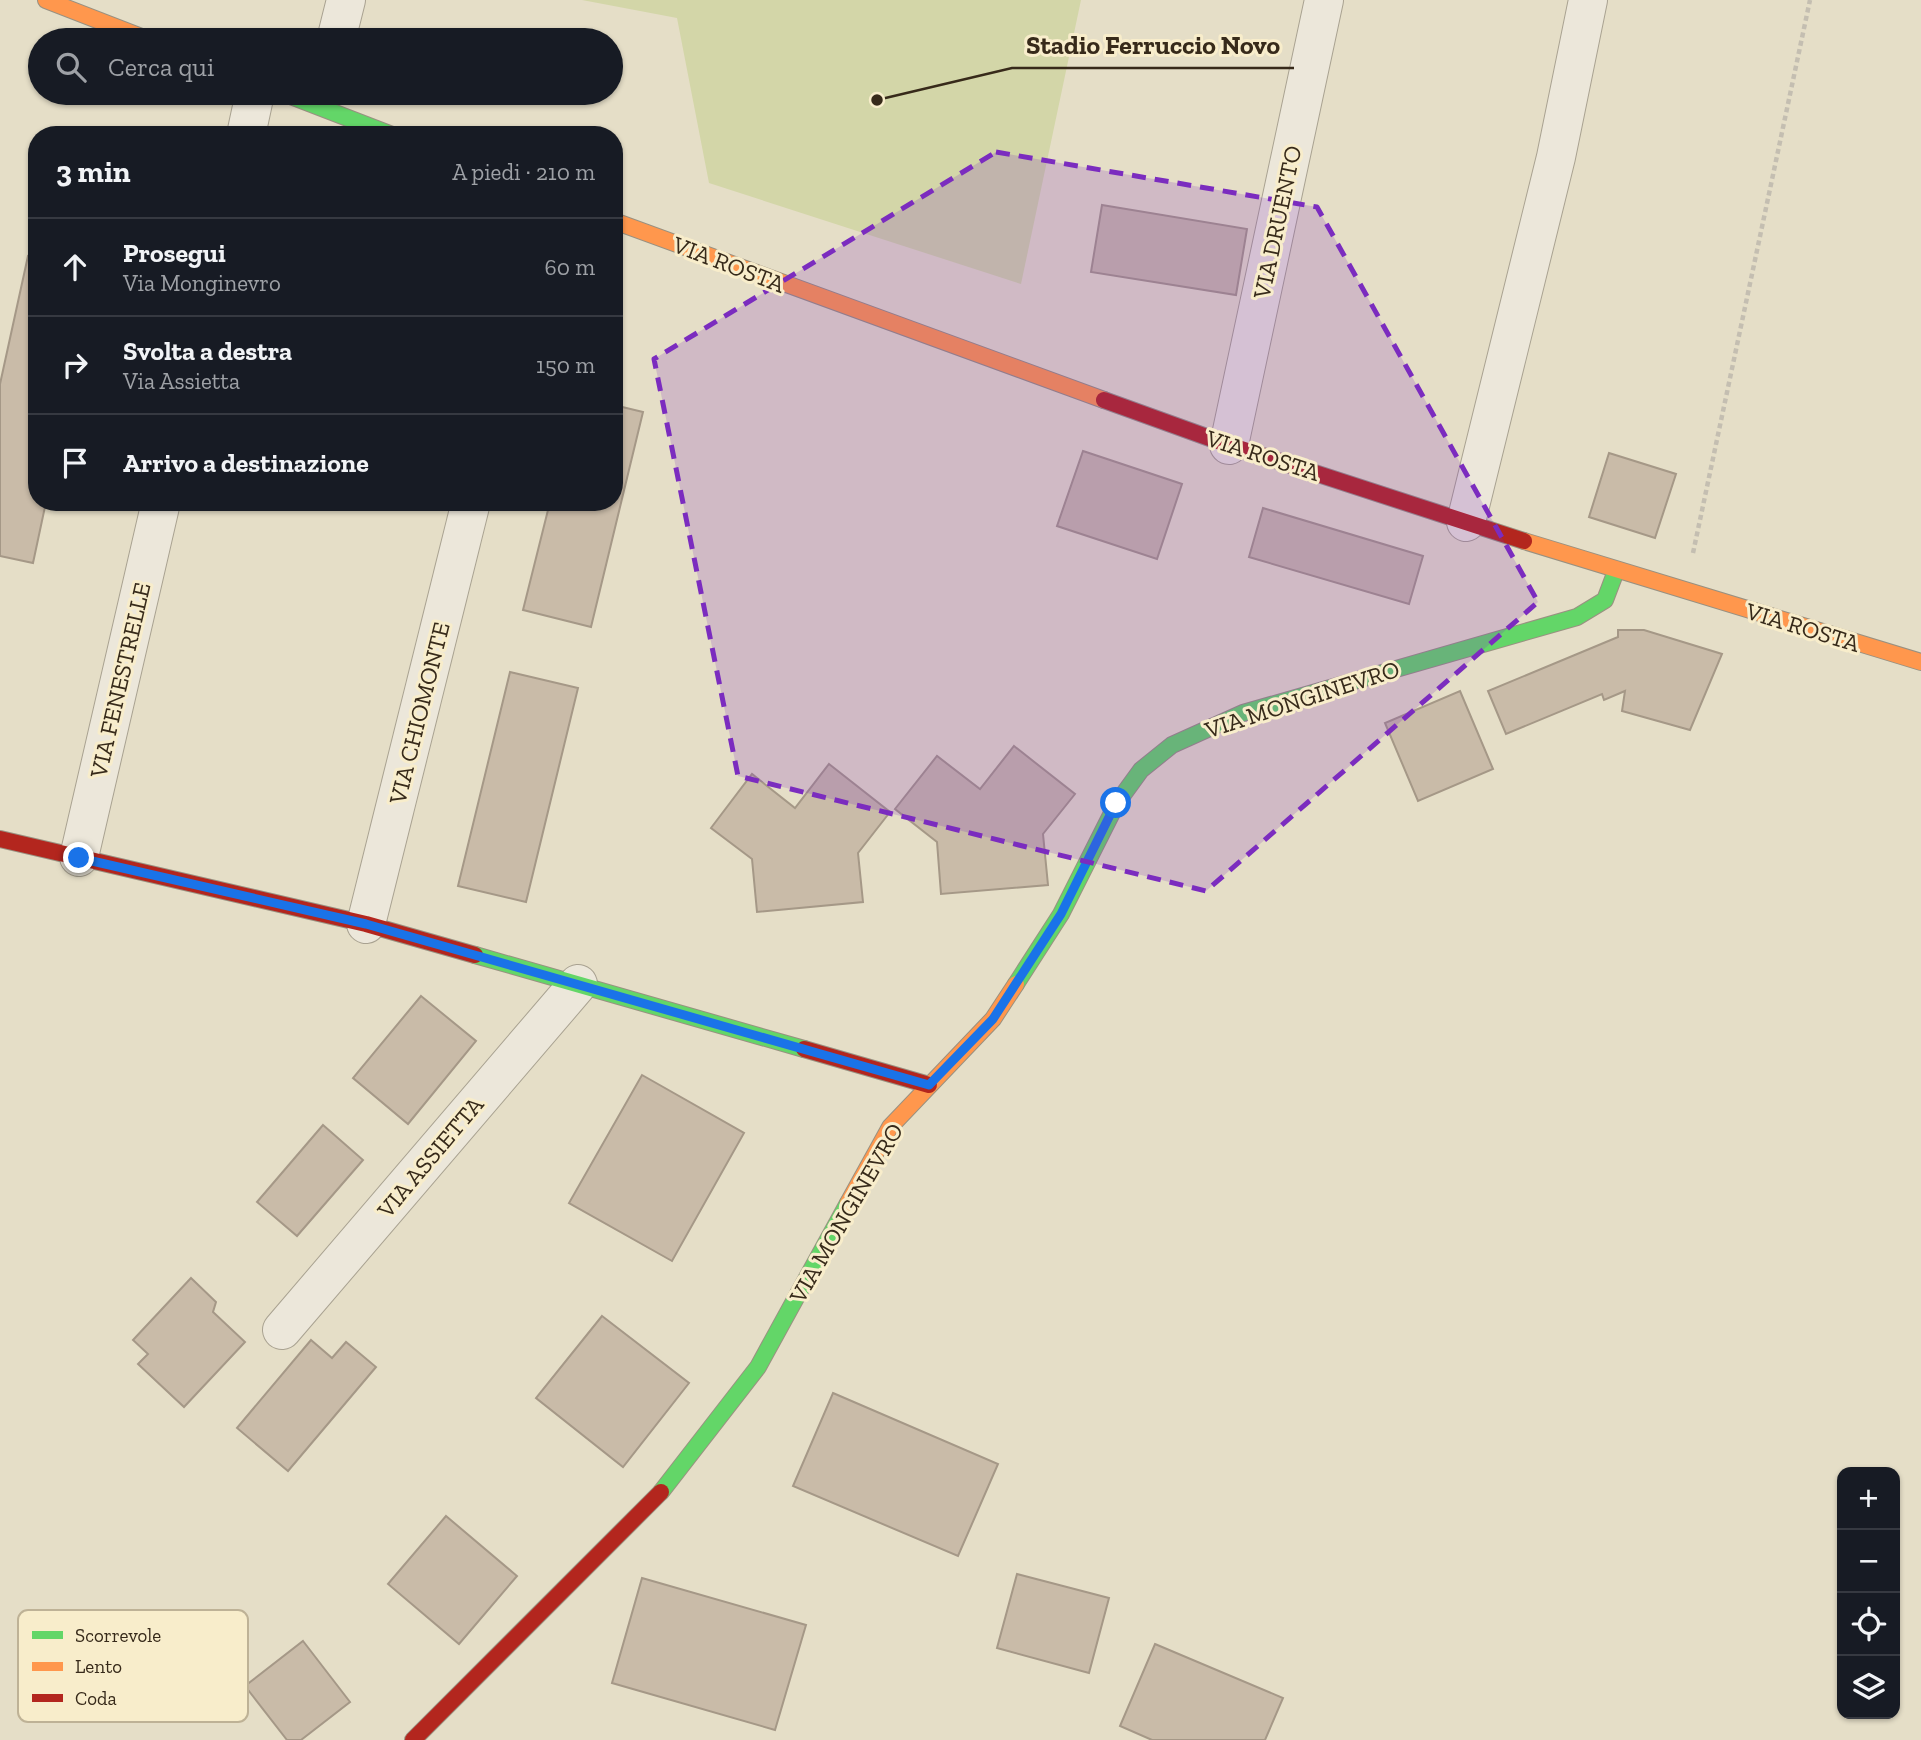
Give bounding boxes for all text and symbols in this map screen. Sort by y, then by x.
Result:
callout: Stadio Ferruccio Novo [1012,21,1294,68]
search box [28,28,623,105]
text: Stadio Ferruccio Novo [1026,29,1280,61]
icon: search [52,48,90,86]
text: Cerca qui [108,51,214,83]
street label: VIA DRUENTO [1246,143,1307,302]
text: 3 min [56,154,131,190]
text: A piedi · 210 m [452,158,595,186]
street label: VIA ROSTA [668,229,789,299]
text: Prosegui [123,237,226,269]
icon: ahead [56,248,94,286]
text: 60 m [544,253,595,281]
text: Via Monginevro [123,269,281,297]
text: Svolta a destra [123,335,292,367]
icon: right [56,346,94,384]
text: 150 m [536,351,595,379]
text: Via Assietta [123,367,240,395]
street label: VIA ROSTA [1202,423,1324,487]
icon: arrive [56,444,94,482]
text: Arrivo a destinazione [123,447,369,479]
street label: VIA FENESTRELLE [83,579,157,782]
street label: VIA ROSTA [1742,596,1864,658]
street label: VIA CHIOMONTE [382,619,456,808]
street label: VIA MONGINEVRO [1200,654,1403,744]
route start [1100,787,1131,818]
route end [63,842,94,873]
street label: VIA ASSIETTA [370,1090,490,1224]
street label: VIA MONGINEVRO [782,1118,909,1309]
map controls [1837,1467,1900,1719]
button: + [1837,1467,1900,1530]
button: − [1837,1530,1900,1593]
button: locate [1837,1593,1900,1656]
legend [18,1610,248,1722]
text: Scorrevole [75,1624,161,1647]
text: Lento [75,1655,122,1678]
button: layers [1837,1656,1900,1719]
text: Coda [75,1687,117,1710]

